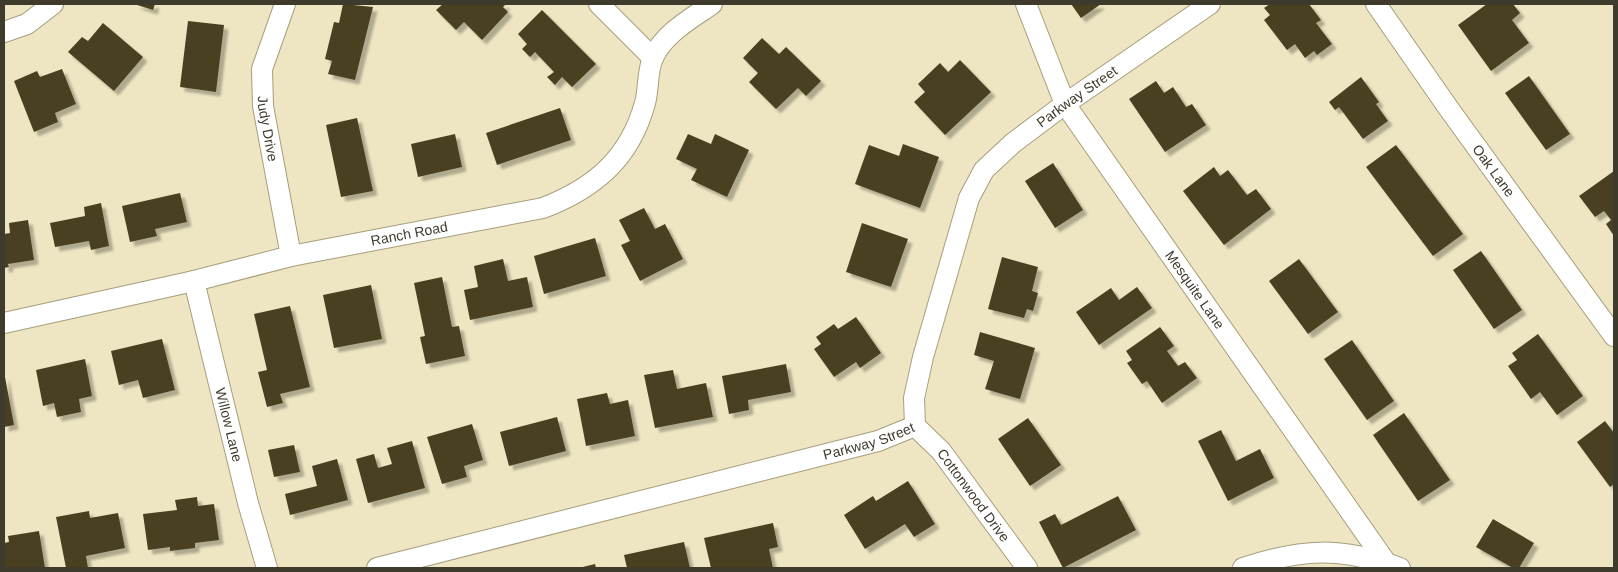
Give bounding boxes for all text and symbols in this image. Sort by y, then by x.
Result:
street label: Parkway Street [1033,62,1120,130]
street label: Judy Drive [255,96,281,163]
street label: Oak Lane [1469,141,1518,200]
street label: Ranch Road [369,218,449,249]
street label: Mesquite Lane [1162,247,1228,332]
street label: Willow Lane [212,386,246,464]
street label: Parkway Street [821,419,917,463]
street label: Cottonwood Drive [934,446,1013,545]

